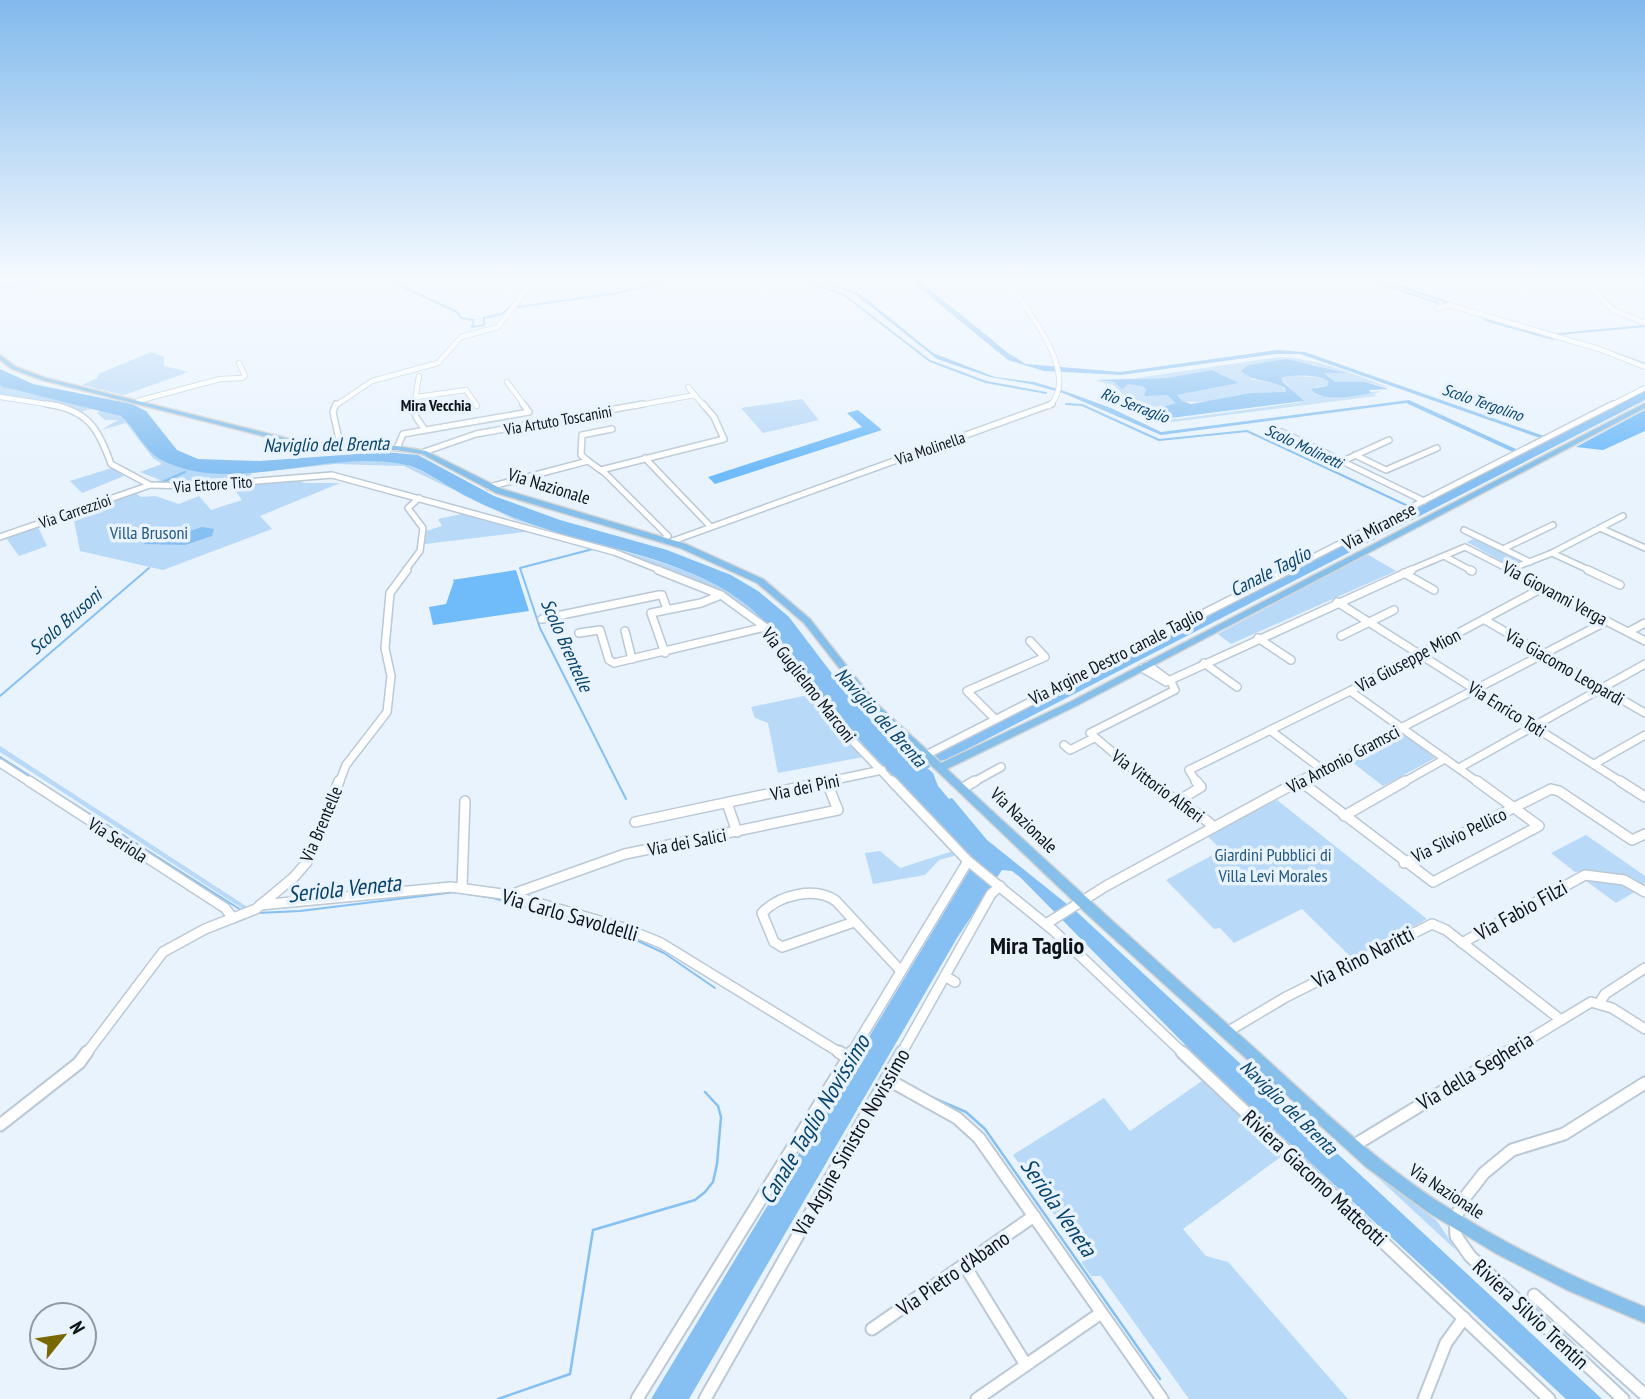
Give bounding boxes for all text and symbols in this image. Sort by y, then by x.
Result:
water label: Scolo Tergolino [1440,379,1527,426]
water label: Rio Serraglio [1098,383,1173,427]
district label: Mira Vecchia [401,395,472,415]
street label: Via Artuto Toscanini [502,401,613,439]
water label: Scolo Molinetti [1262,419,1348,474]
street label: Via Molinella [892,427,968,470]
water label: Naviglio del Brenta [263,431,391,457]
street label: Via Nazionale [504,462,593,509]
street label: Via Ettore Tito [172,471,253,497]
street label: Via Carrezzioi [35,489,114,533]
street label: Via Miranese [1338,497,1420,555]
park label: Villa Brusoni [109,521,188,544]
water label: Canale Taglio [1226,540,1316,601]
street label: Via Giovanni Verga [1498,555,1611,630]
water label: Scolo Brusoni [24,581,109,659]
water label: Scolo Brentelle [536,595,599,696]
street label: Via Argine Destro canale Taglio [1024,602,1207,710]
street label: Via Guglielmo Marconi [756,622,861,747]
street label: Via Giuseppe Mion [1351,623,1464,698]
street label: Via Giacomo Leopardi [1500,623,1629,710]
water label: Naviglio del Brenta [830,662,933,773]
street label: Via Enrico Toti [1463,675,1550,742]
street label: Via Antonio Gramsci [1282,720,1403,799]
street label: Via Vittorio Alfieri [1106,744,1209,827]
street label: Via dei Pini [767,768,842,806]
street label: Via Nazionale [985,781,1063,858]
street label: Via Brentelle [294,783,347,866]
street label: Via Silvio Pellico [1407,802,1510,868]
street label: Via Seriola [83,812,152,868]
street label: Via dei Salici [645,823,728,861]
park label: Giardini Pubblici di Villa Levi Morales [1214,843,1332,887]
water label: Seriola Veneta [286,867,404,908]
street label: Via Fabio Filzi [1469,874,1572,947]
street label: Via Carlo Savoldelli [498,882,641,947]
street label: Via Rino Naritti [1307,920,1418,995]
district label: Mira Taglio [990,930,1084,961]
street label: Via della Segheria [1411,1026,1538,1117]
water label: Canale Taglio Novissimo [752,1028,877,1209]
street label: Via Argine Sinistro Novissimo [786,1043,916,1241]
water label: Naviglio del Brenta [1235,1055,1344,1160]
street label: Riviera Giacomo Matteotti [1237,1104,1393,1252]
water label: Seriola Veneta [1015,1152,1104,1263]
street label: Via Nazionale [1404,1158,1489,1224]
street label: Via Pietro d'Abano [891,1224,1015,1322]
street label: Riviera Silvio Trentin [1467,1253,1595,1375]
north arrow [28,1301,98,1371]
text: N [65,1317,91,1338]

